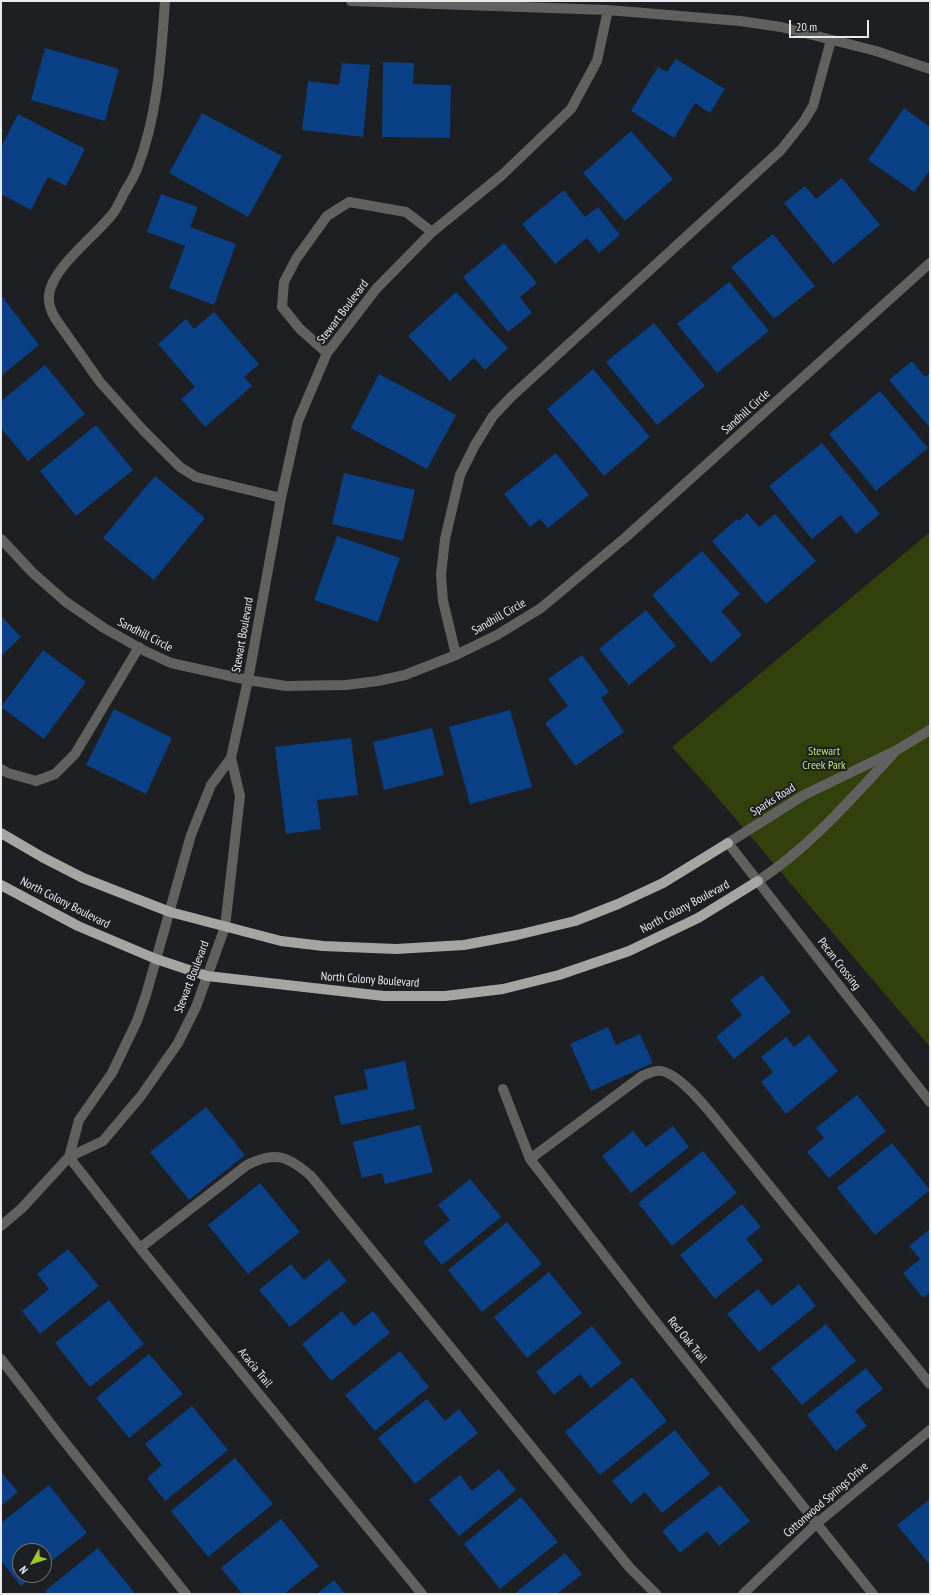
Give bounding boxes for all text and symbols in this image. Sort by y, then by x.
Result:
scale bar [791,12,871,38]
text: 20 m [796,19,817,34]
street label: Stewart Boulevard [314,277,372,347]
street label: Sandhill Circle [719,387,773,437]
street label: Stewart Boulevard [229,596,257,674]
street label: Sandhill Circle [469,596,529,638]
street label: Sandhill Circle [115,615,175,655]
park label: Stewart Creek Park [802,745,846,773]
street label: Sparks Road [748,781,798,819]
street label: North Colony Boulevard [18,874,112,932]
street label: North Colony Boulevard [638,878,732,936]
street label: Pecan Crossing [814,935,864,993]
street label: Stewart Boulevard [172,939,212,1015]
street label: North Colony Boulevard [320,969,420,991]
street label: Red Oak Trail [664,1314,710,1366]
street label: Acacia Trail [235,1345,275,1391]
street label: Cottonwood Springs Drive [781,1459,871,1541]
north arrow [12,1543,52,1583]
text: N [16,1563,31,1577]

